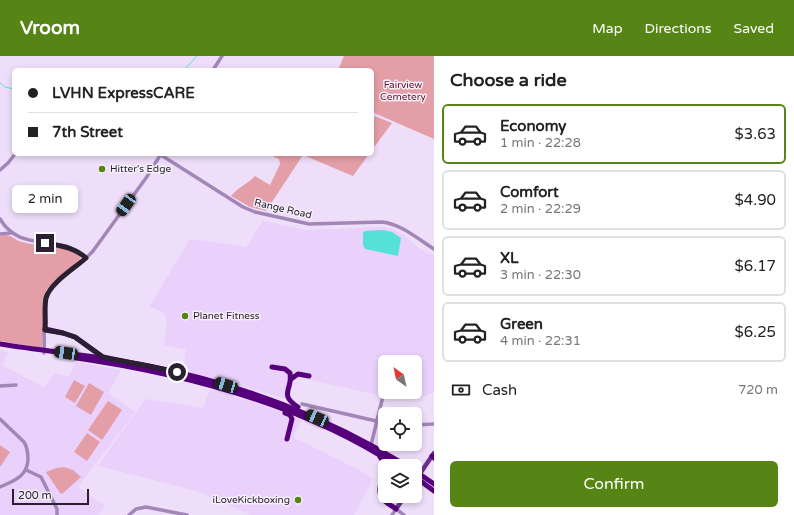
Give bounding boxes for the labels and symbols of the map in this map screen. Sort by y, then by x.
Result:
park label: Fairview Cemetery [380,79,427,103]
place label: Hitter's Edge [110,163,171,175]
marker: Hitter's Edge [97,164,107,174]
callout: 2 min [12,185,78,213]
car [114,192,138,218]
street label: Range Road [253,197,313,221]
route end [36,234,54,252]
place label: Planet Fitness [193,310,260,322]
marker: Planet Fitness [180,311,190,321]
car [53,345,79,361]
north arrow [378,355,422,399]
route start [168,363,186,381]
car [213,376,239,394]
car [304,408,330,428]
scale bar [12,487,89,506]
place label: iLoveKickboxing [213,494,290,506]
marker: iLoveKickboxing [293,495,303,505]

